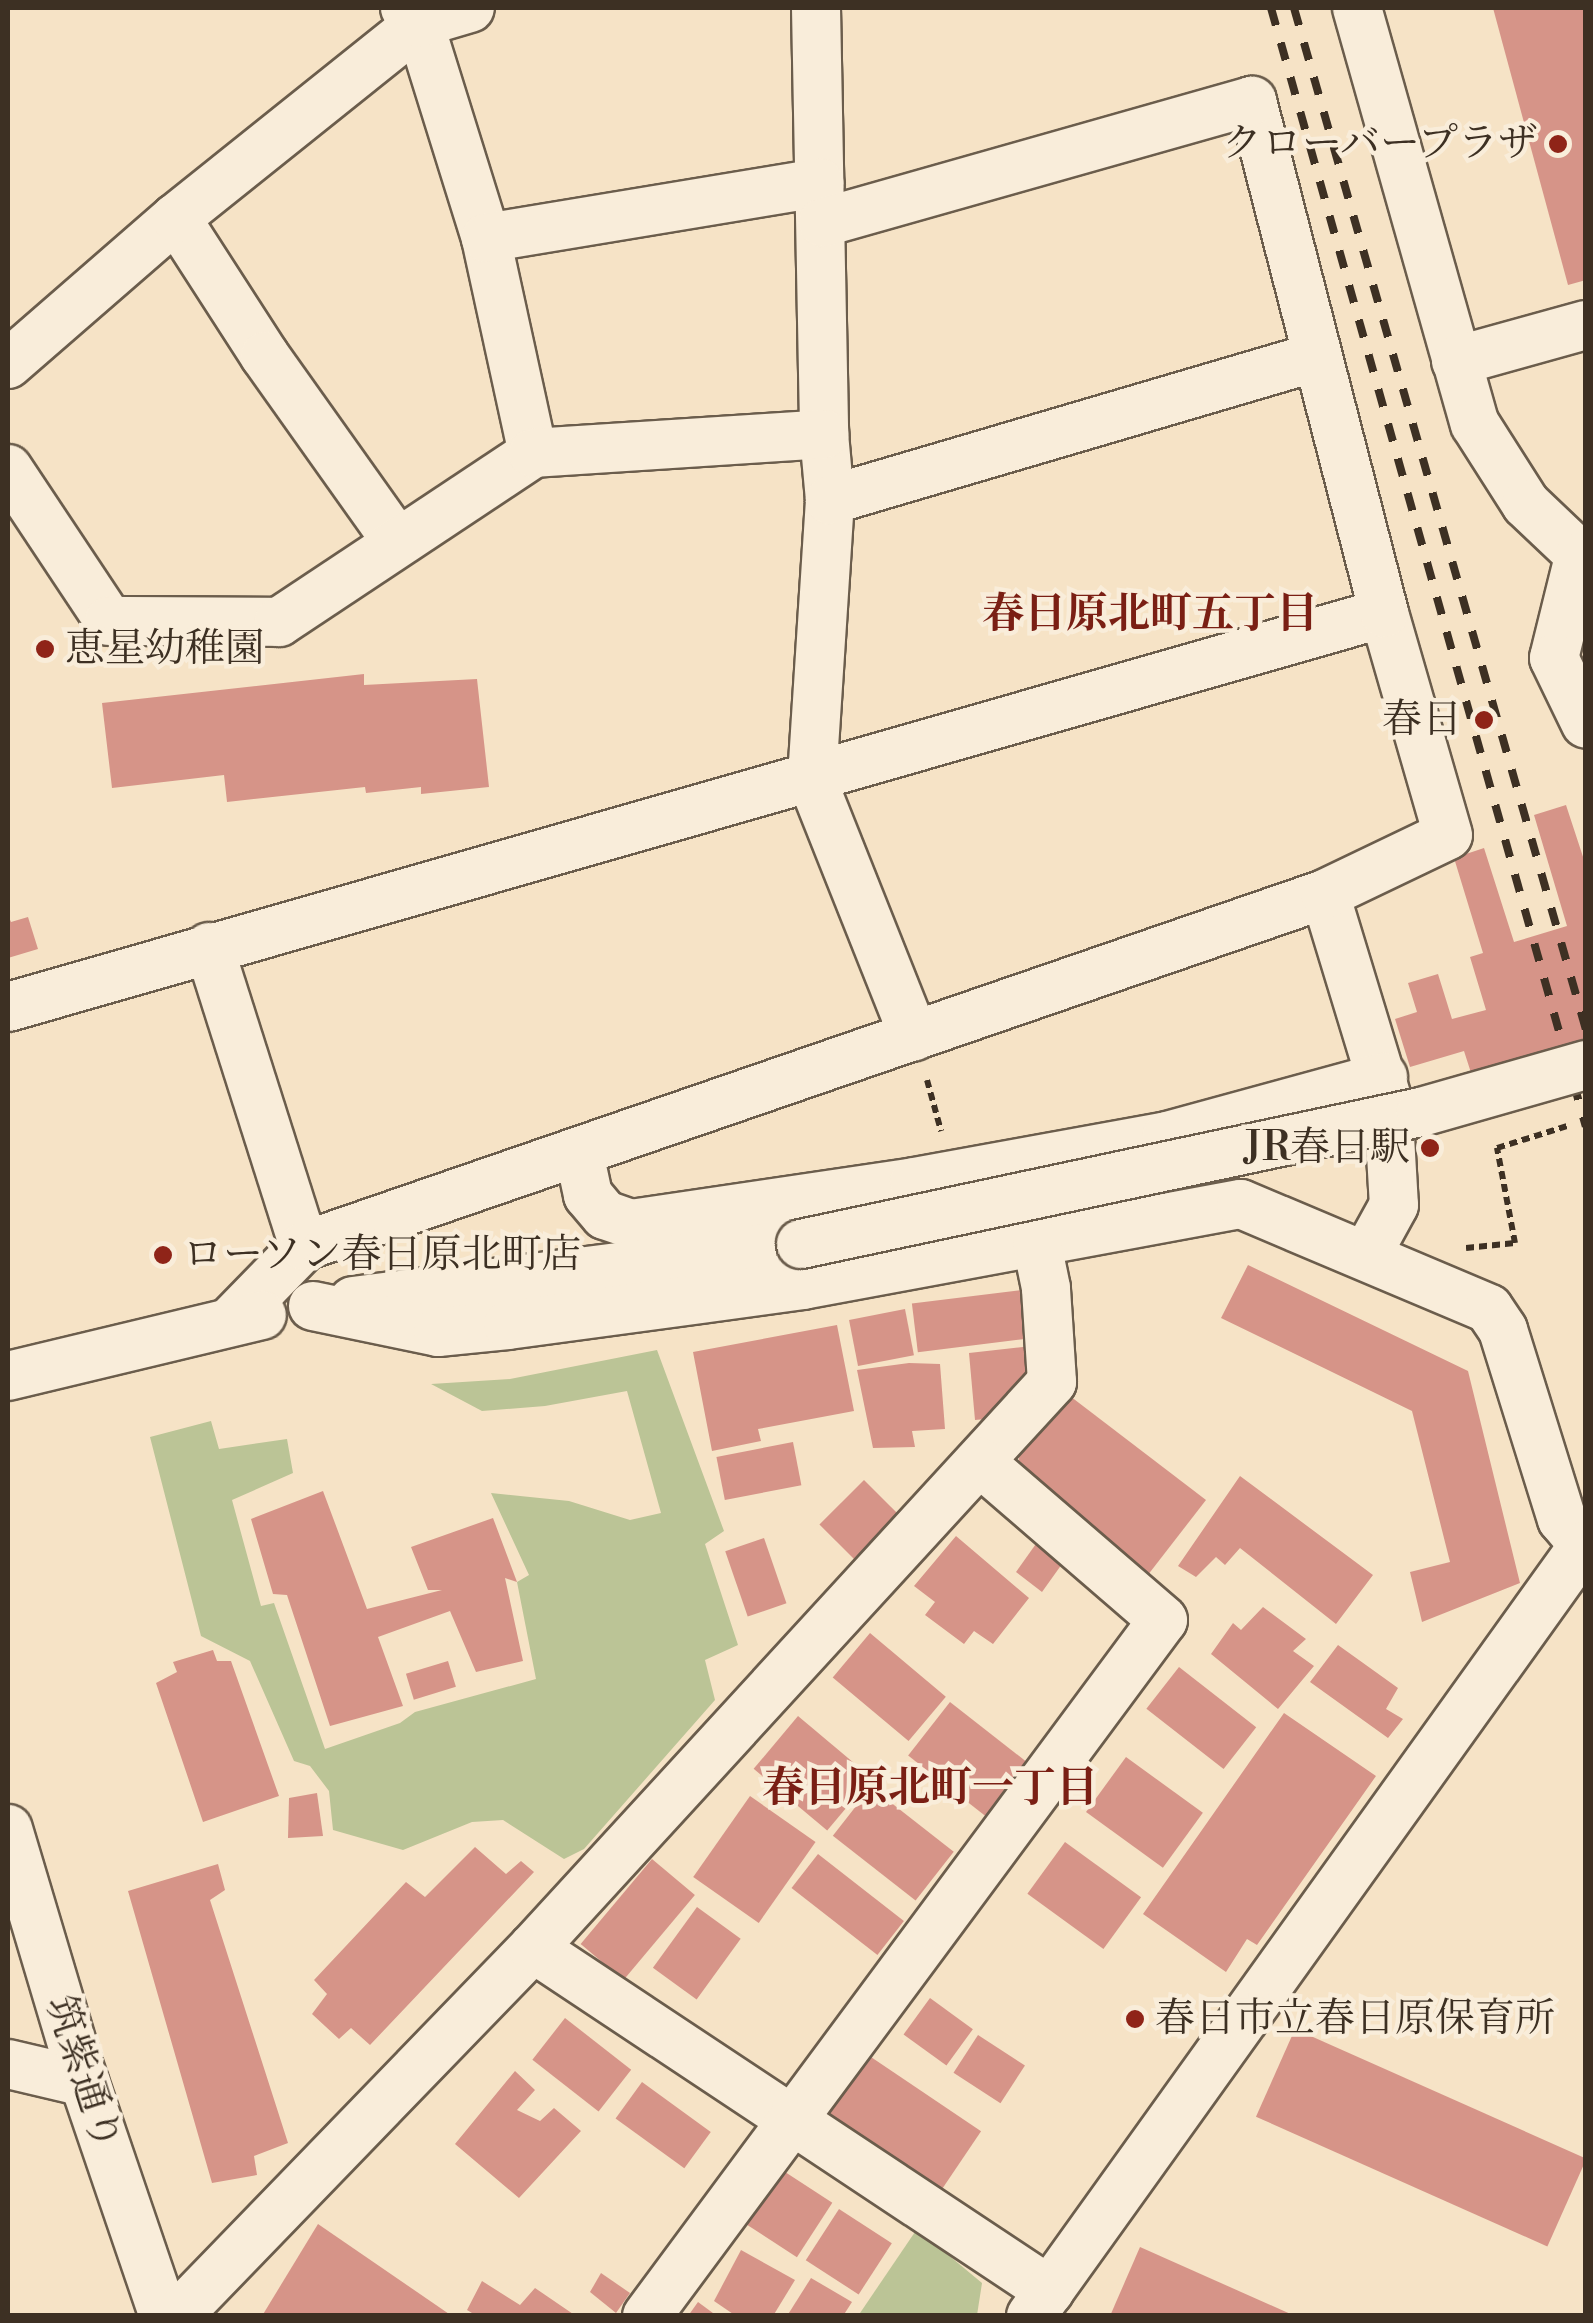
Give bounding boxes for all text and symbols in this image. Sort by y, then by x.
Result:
place label: クローバープラザ [1218,120,1538,168]
marker: クローバープラザ [1547,133,1569,155]
district label: 春日原北町五丁目 [982,590,1318,640]
place label: 恵星幼稚園 [65,625,265,673]
marker: 恵星幼稚園 [34,638,56,660]
place label: 春日 [1382,696,1462,744]
marker: 春日 [1471,707,1497,733]
place label: JR春日駅 [1244,1124,1410,1172]
marker: JR春日駅 [1419,1137,1441,1159]
place label: ローソン春日原北町店 [183,1231,583,1279]
marker: ローソン春日原北町店 [152,1244,174,1266]
district label: 春日原北町一丁目 [762,1764,1098,1814]
street label: 筑紫通り [35,1989,131,2157]
place label: 春日市立春日原保育所 [1155,1995,1555,2043]
marker: 春日市立春日原保育所 [1124,2008,1146,2030]

